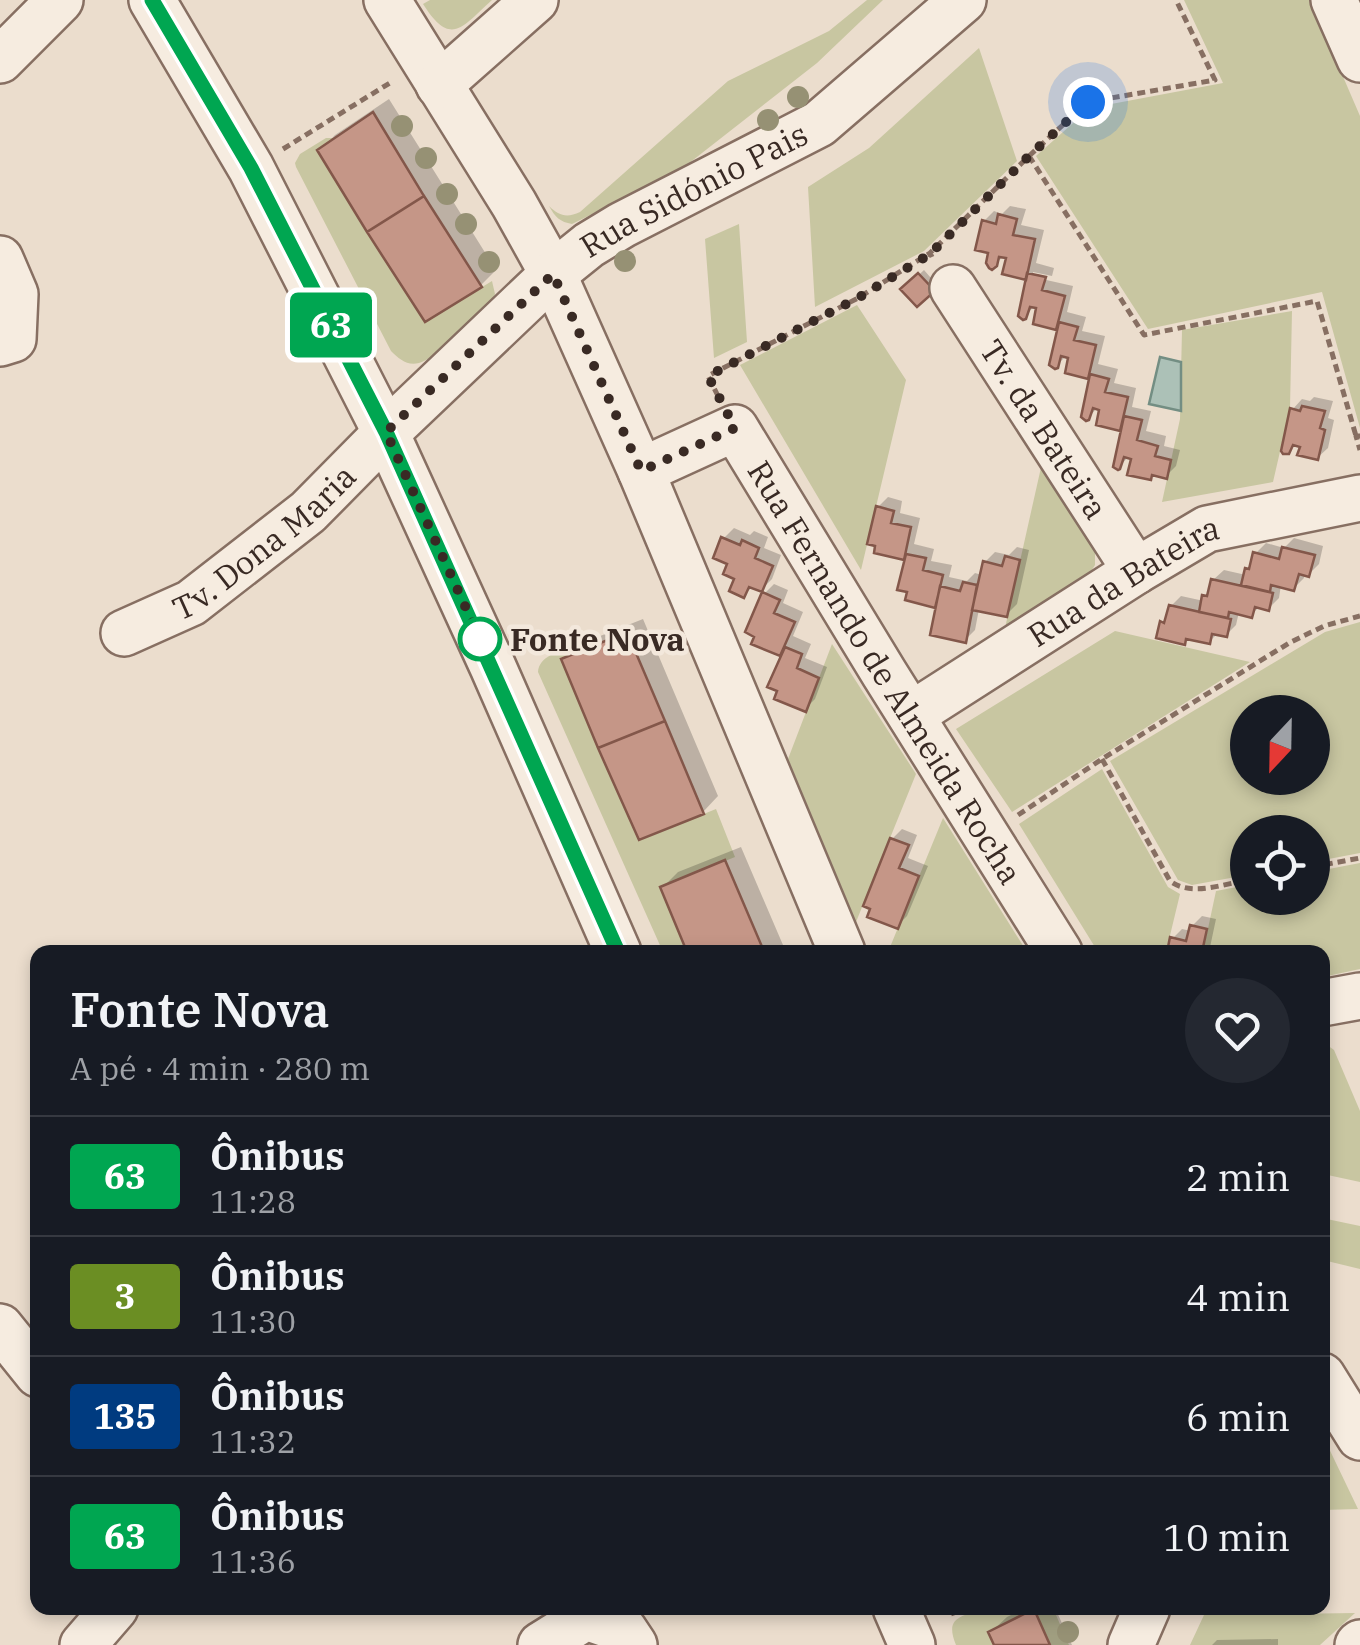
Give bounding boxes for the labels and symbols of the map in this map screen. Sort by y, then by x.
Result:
your location [1063,77,1113,127]
street label: Rua Sidónio Pais [572,113,815,267]
line badge: 63 [286,292,376,358]
street label: Tv. da Bateira [971,331,1118,527]
street label: Rua Fernando de Almeida Rocha [739,452,1032,892]
street label: Tv. Dona Maria [166,455,364,630]
street label: Rua da Bateira [1020,506,1223,656]
marker: Fonte Nova [459,618,501,660]
place label: Fonte Nova [510,618,685,660]
north arrow [1230,695,1330,795]

